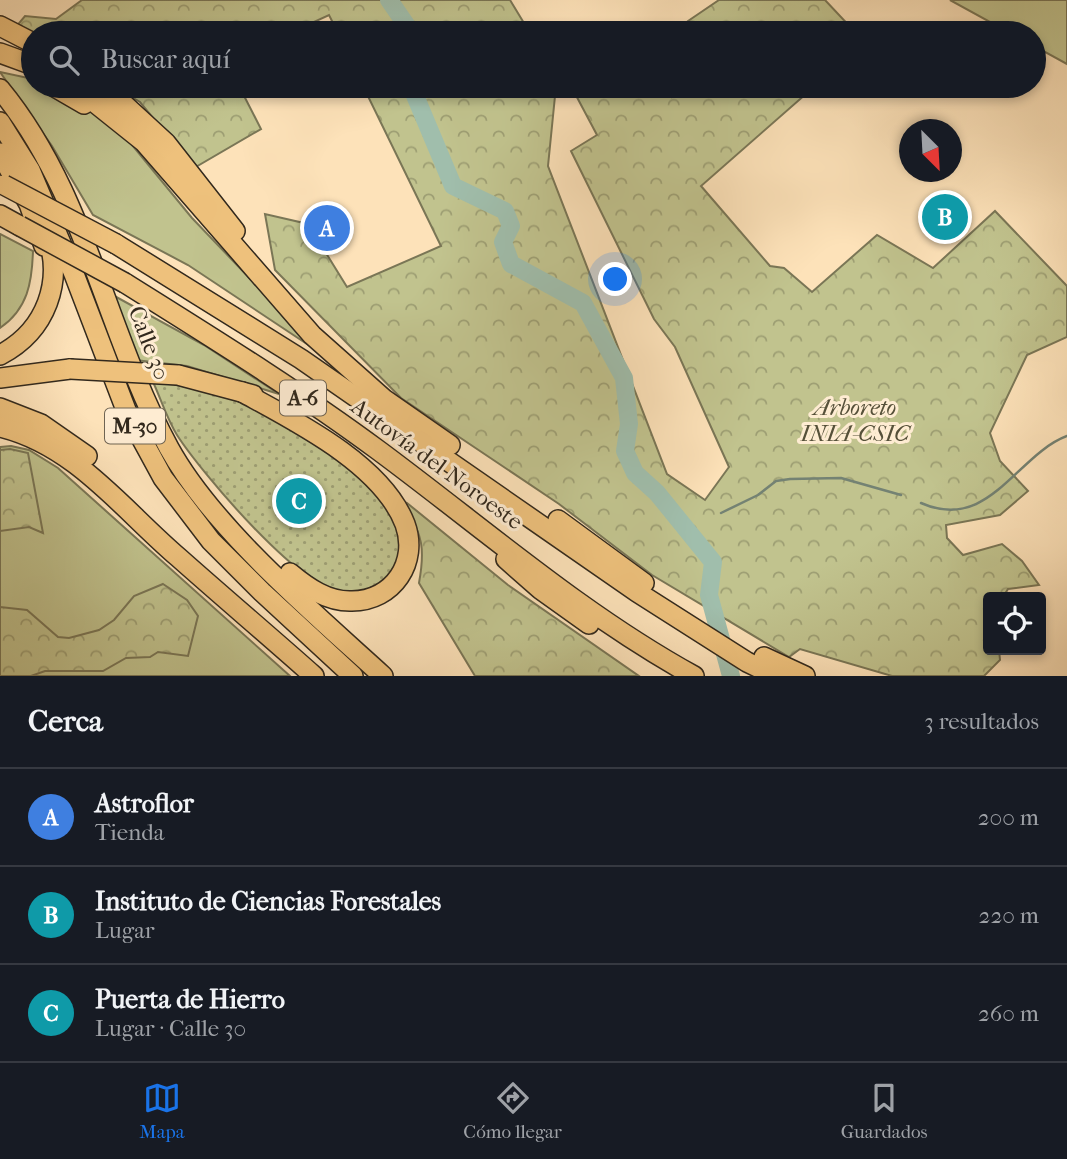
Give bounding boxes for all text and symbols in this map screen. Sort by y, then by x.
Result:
search box [21,21,1046,98]
icon: search [45,41,83,79]
text: Buscar aquí [101,44,230,75]
north arrow [899,119,962,182]
pin: B [922,191,968,243]
pin: A [304,202,350,254]
your location [598,262,632,296]
street label: Calle 30 [123,302,175,384]
road number: A-6 [280,380,326,416]
street label: Autovía del Noroeste [345,392,528,535]
park label: Arboreto INIA-CSIC [799,394,912,447]
road number: M-30 [105,408,165,444]
pin: C [276,475,322,527]
map controls [983,592,1046,655]
button: locate [983,592,1046,655]
text: Cerca [28,704,103,739]
text: 3 resultados [924,708,1039,735]
text: Astroflor [95,788,194,819]
text: A [44,804,58,831]
text: 200 m [978,804,1039,831]
text: Tienda [95,819,164,846]
text: Instituto de Ciencias Forestales [95,886,441,917]
text: B [44,902,58,929]
text: 220 m [979,902,1039,929]
text: Lugar [95,917,155,944]
text: Puerta de Hierro [95,984,285,1015]
text: C [43,1000,59,1027]
text: 260 m [978,1000,1039,1027]
text: Lugar · Calle 30 [95,1015,246,1042]
tab: Mapa [139,1079,185,1143]
tab: Cómo llegar [463,1079,562,1143]
tab: Guardados [841,1079,928,1143]

